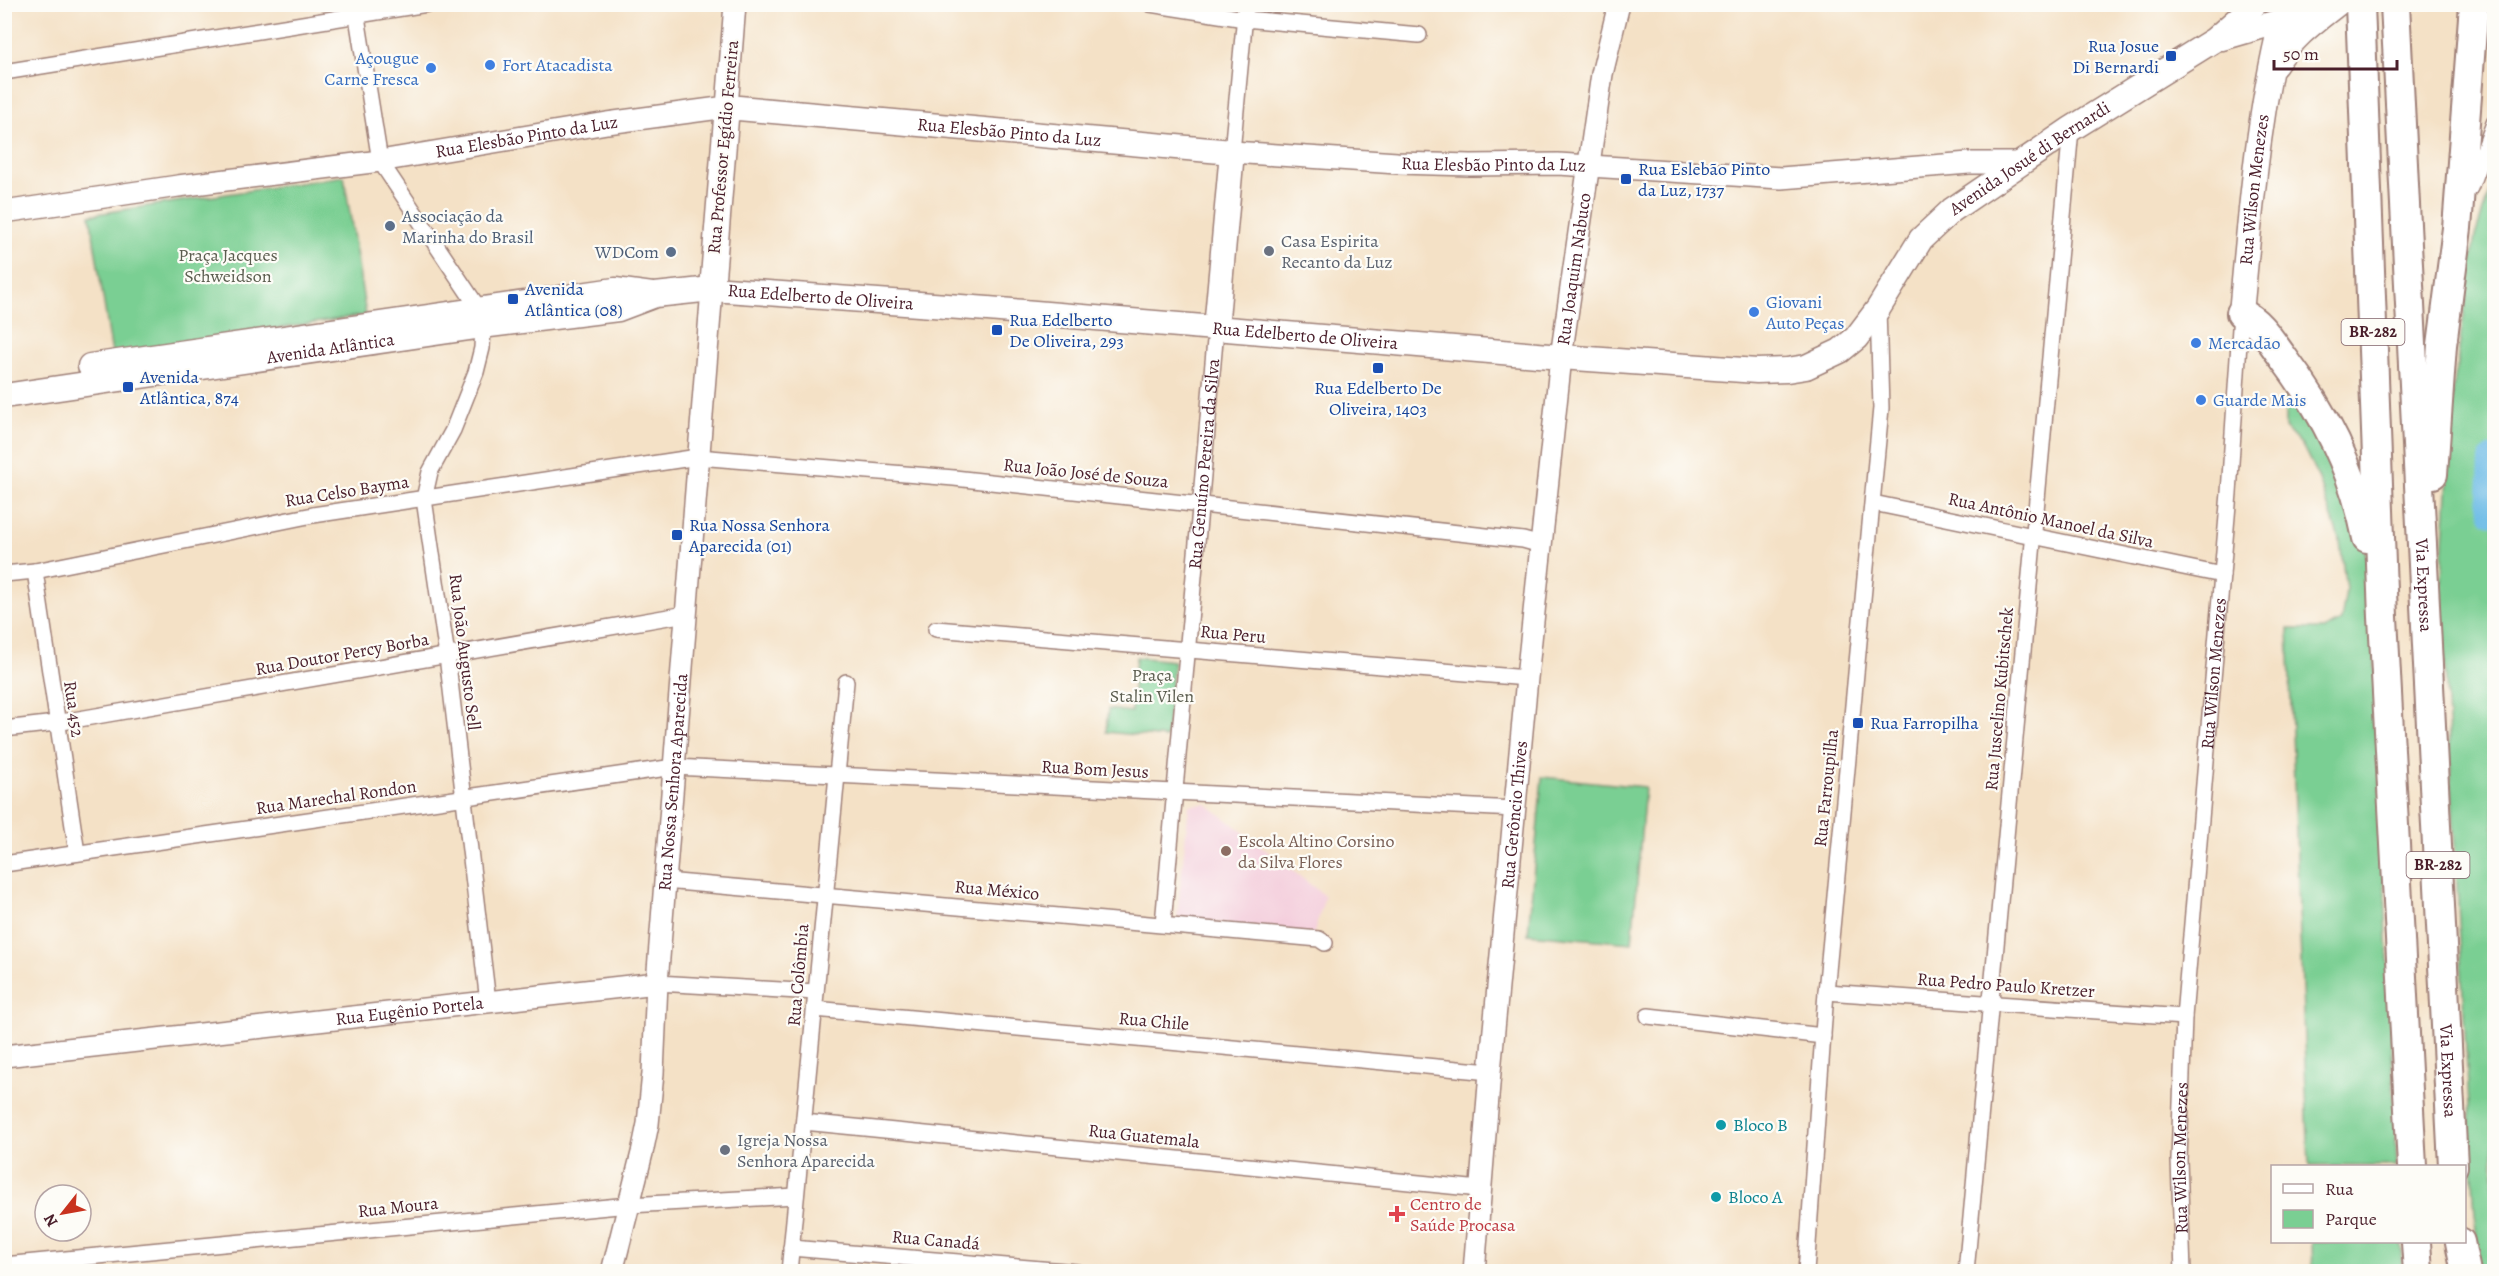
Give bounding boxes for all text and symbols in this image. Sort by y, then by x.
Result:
scale bar [2274,33,2397,71]
place label: Rua Josue Di Bernardi [2072,34,2159,79]
street label: Rua Professor Egídio Ferreira [702,38,744,255]
text: 50 m [2283,42,2319,66]
place label: Açougue Carne Fresca [324,46,420,91]
marker: Rua Josue Di Bernardi [2164,49,2178,63]
place label: Fort Atacadista [502,53,613,77]
marker: Fort Atacadista [483,58,497,72]
marker: Açougue Carne Fresca [424,61,438,75]
street label: Avenida Josué di Bernardi [1943,96,2115,221]
street label: Rua Elesbão Pinto da Luz [433,110,619,164]
street label: Rua Elesbão Pinto da Luz [916,112,1102,152]
street label: Rua Wilson Menezes [2234,112,2275,266]
street label: Rua Elesbão Pinto da Luz [1401,151,1587,178]
place label: Rua Eslebão Pinto da Luz, 1737 [1638,157,1770,202]
marker: Rua Eslebão Pinto da Luz, 1737 [1619,172,1633,186]
street label: Rua Joaquim Nabuco [1551,191,1597,347]
place label: Associação da Marinha do Brasil [401,204,534,249]
marker: Associação da Marinha do Brasil [383,219,397,233]
place label: Casa Espirita Recanto da Luz [1281,229,1392,274]
place label: WDCom [594,240,659,264]
park label: Praça Jacques Schweidson [178,243,278,288]
marker: Casa Espirita Recanto da Luz [1262,244,1276,258]
marker: WDCom [664,245,678,259]
place label: Avenida Atlântica (08) [524,277,623,322]
street label: Rua Edelberto de Oliveira [727,278,915,316]
place label: Giovani Auto Peças [1765,290,1845,335]
marker: Avenida Atlântica (08) [506,292,520,306]
marker: Giovani Auto Peças [1747,305,1761,319]
place label: Rua Edelberto De Oliveira, 293 [1009,308,1124,353]
street label: Rua Edelberto de Oliveira [1211,316,1400,355]
road number: BR-282 [2342,319,2404,345]
marker: Rua Edelberto De Oliveira, 293 [990,323,1004,337]
street label: Avenida Atlântica [264,327,396,370]
place label: Mercadão [2208,331,2281,355]
marker: Mercadão [2189,336,2203,350]
street label: Rua Genuíno Pereira da Silva [1183,357,1225,570]
marker: Rua Edelberto De Oliveira, 1403 [1371,361,1385,375]
place label: Avenida Atlântica, 874 [139,365,239,410]
place label: Rua Edelberto De Oliveira, 1403 [1314,376,1442,421]
marker: Avenida Atlântica, 874 [121,380,135,394]
place label: Guarde Mais [2213,388,2307,412]
marker: Guarde Mais [2194,393,2208,407]
street label: Rua João José de Souza [1002,452,1170,494]
street label: Rua Celso Bayma [283,469,411,513]
street label: Rua Antônio Manoel da Silva [1946,486,2156,554]
place label: Rua Nossa Senhora Aparecida (01) [688,513,831,558]
marker: Rua Nossa Senhora Aparecida (01) [670,528,684,542]
street label: Via Expressa [2410,537,2438,633]
street label: Rua João Augusto Sell [443,572,487,732]
street label: Rua Wilson Menezes [2195,597,2232,750]
street label: Rua Juscelino Kubitschek [1979,606,2019,792]
street label: Rua Peru [1199,619,1267,649]
street label: Rua Doutor Percy Borba [253,627,431,681]
park label: Praça Stalin Vilen [1110,663,1194,708]
street label: Rua Nossa Senhora Aparecida [652,672,694,892]
street label: Rua 452 [58,679,90,739]
place label: Rua Farropilha [1870,711,1979,735]
marker: Rua Farropilha [1851,716,1865,730]
street label: Rua Farroupilha [1808,727,1844,848]
street label: Rua Gerôncio Thives [1495,740,1533,890]
street label: Rua Bom Jesus [1041,754,1149,784]
street label: Rua Marechal Rondon [254,774,418,820]
place label: Escola Altino Corsino da Silva Flores [1238,829,1394,874]
marker: Escola Altino Corsino da Silva Flores [1219,844,1233,858]
road number: BR-282 [2406,852,2470,878]
street label: Rua México [954,874,1040,906]
street label: Rua Colômbia [782,922,814,1027]
street label: Rua Pedro Paulo Kretzer [1916,967,2096,1003]
street label: Rua Eugênio Portela [334,990,485,1031]
street label: Rua Chile [1118,1006,1190,1036]
street label: Via Expressa [2434,1022,2463,1119]
street label: Rua Wilson Menezes [2167,1082,2194,1234]
place label: Bloco B [1733,1113,1788,1137]
street label: Rua Guatemala [1087,1118,1202,1154]
marker: Bloco B [1714,1118,1728,1132]
place label: Igreja Nossa Senhora Aparecida [737,1128,876,1173]
marker: Igreja Nossa Senhora Aparecida [718,1143,732,1157]
legend [2271,1165,2466,1243]
text: Rua [2325,1177,2354,1201]
north arrow [33,1183,93,1243]
place label: Bloco A [1728,1185,1783,1209]
marker: Bloco A [1709,1190,1723,1204]
street label: Rua Moura [357,1191,440,1223]
place label: Centro de Saúde Procasa [1410,1192,1516,1237]
marker: Centro de Saúde Procasa [1388,1205,1406,1223]
text: Parque [2325,1207,2377,1231]
text: N [38,1209,63,1231]
street label: Rua Canadá [891,1224,982,1256]

